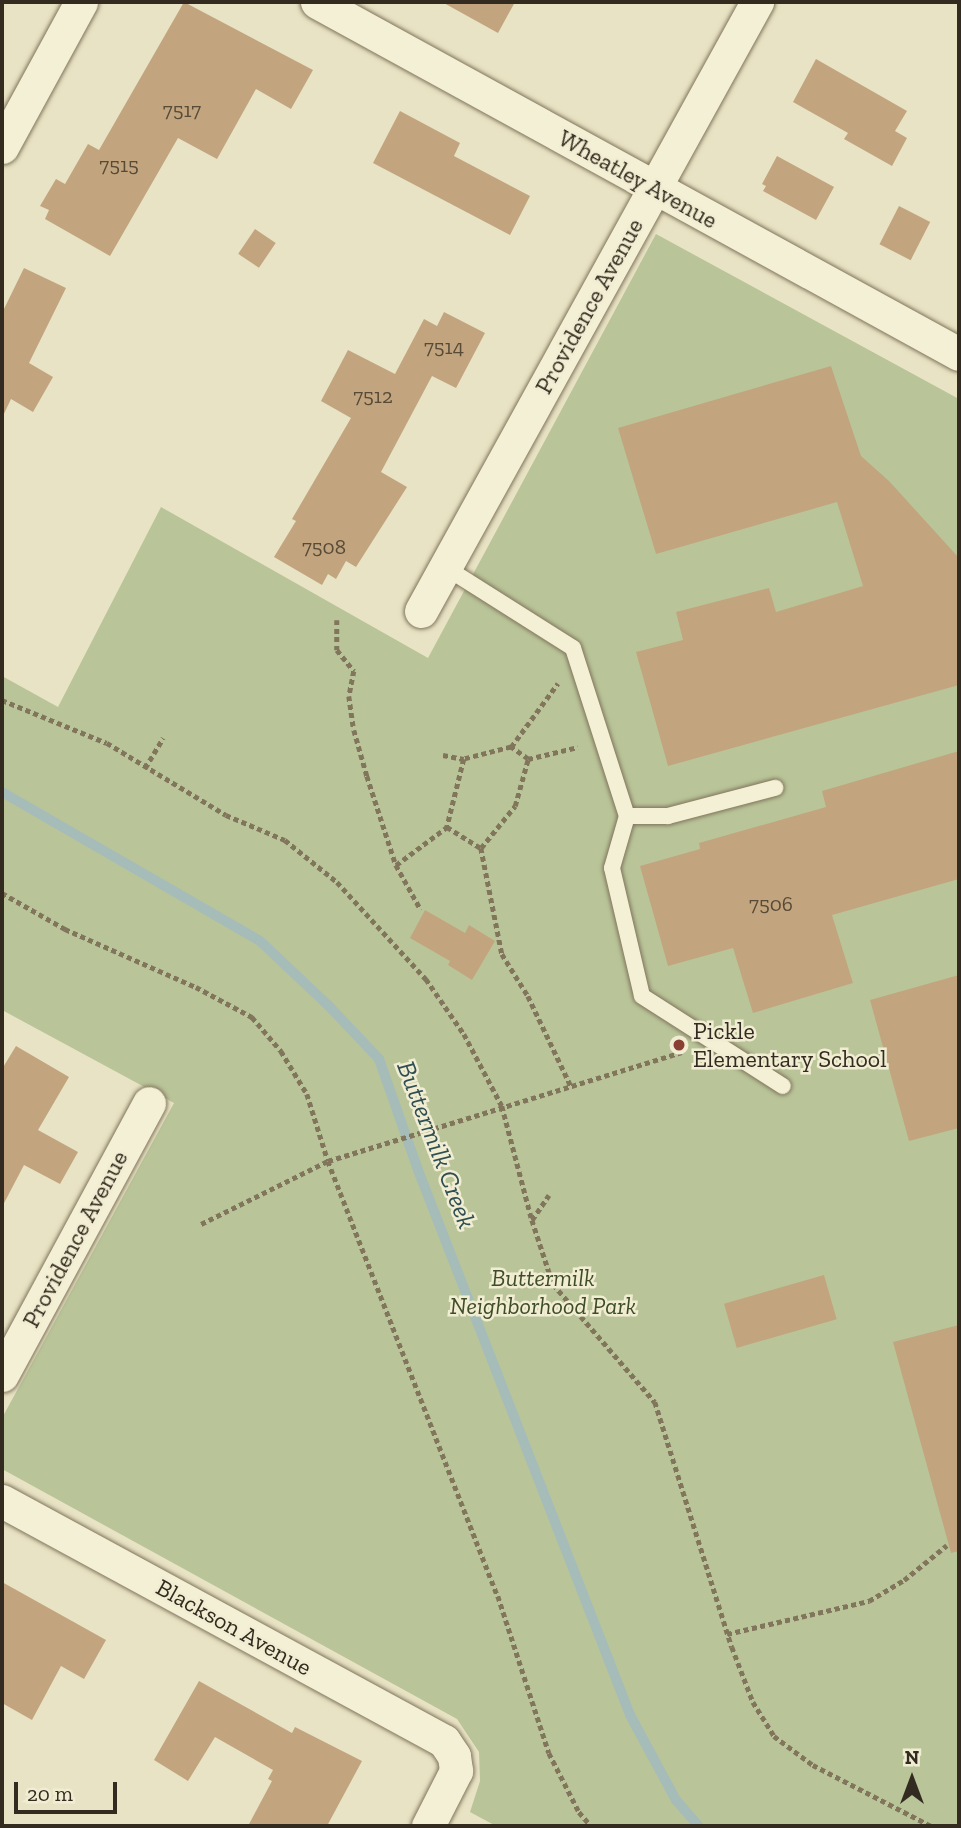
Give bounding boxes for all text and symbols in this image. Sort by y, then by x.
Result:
house number: 7517 [163,97,201,123]
street label: Wheatley Avenue [553,123,723,235]
house number: 7515 [99,152,139,178]
street label: Providence Avenue [529,213,649,399]
house number: 7514 [424,334,464,360]
house number: 7512 [353,383,393,409]
house number: 7508 [302,534,346,560]
house number: 7506 [749,891,793,917]
place label: Pickle Elementary School [693,1017,887,1073]
marker: Pickle Elementary School [671,1037,687,1053]
water label: Buttermilk Creek [390,1057,482,1233]
street label: Providence Avenue [16,1145,134,1333]
park label: Buttermilk Neighborhood Park [450,1264,636,1320]
street label: Blackson Avenue [151,1572,317,1682]
north arrow [877,1744,947,1814]
text: N [905,1746,919,1769]
scale bar [18,1769,121,1813]
text: 20 m [27,1781,73,1806]

